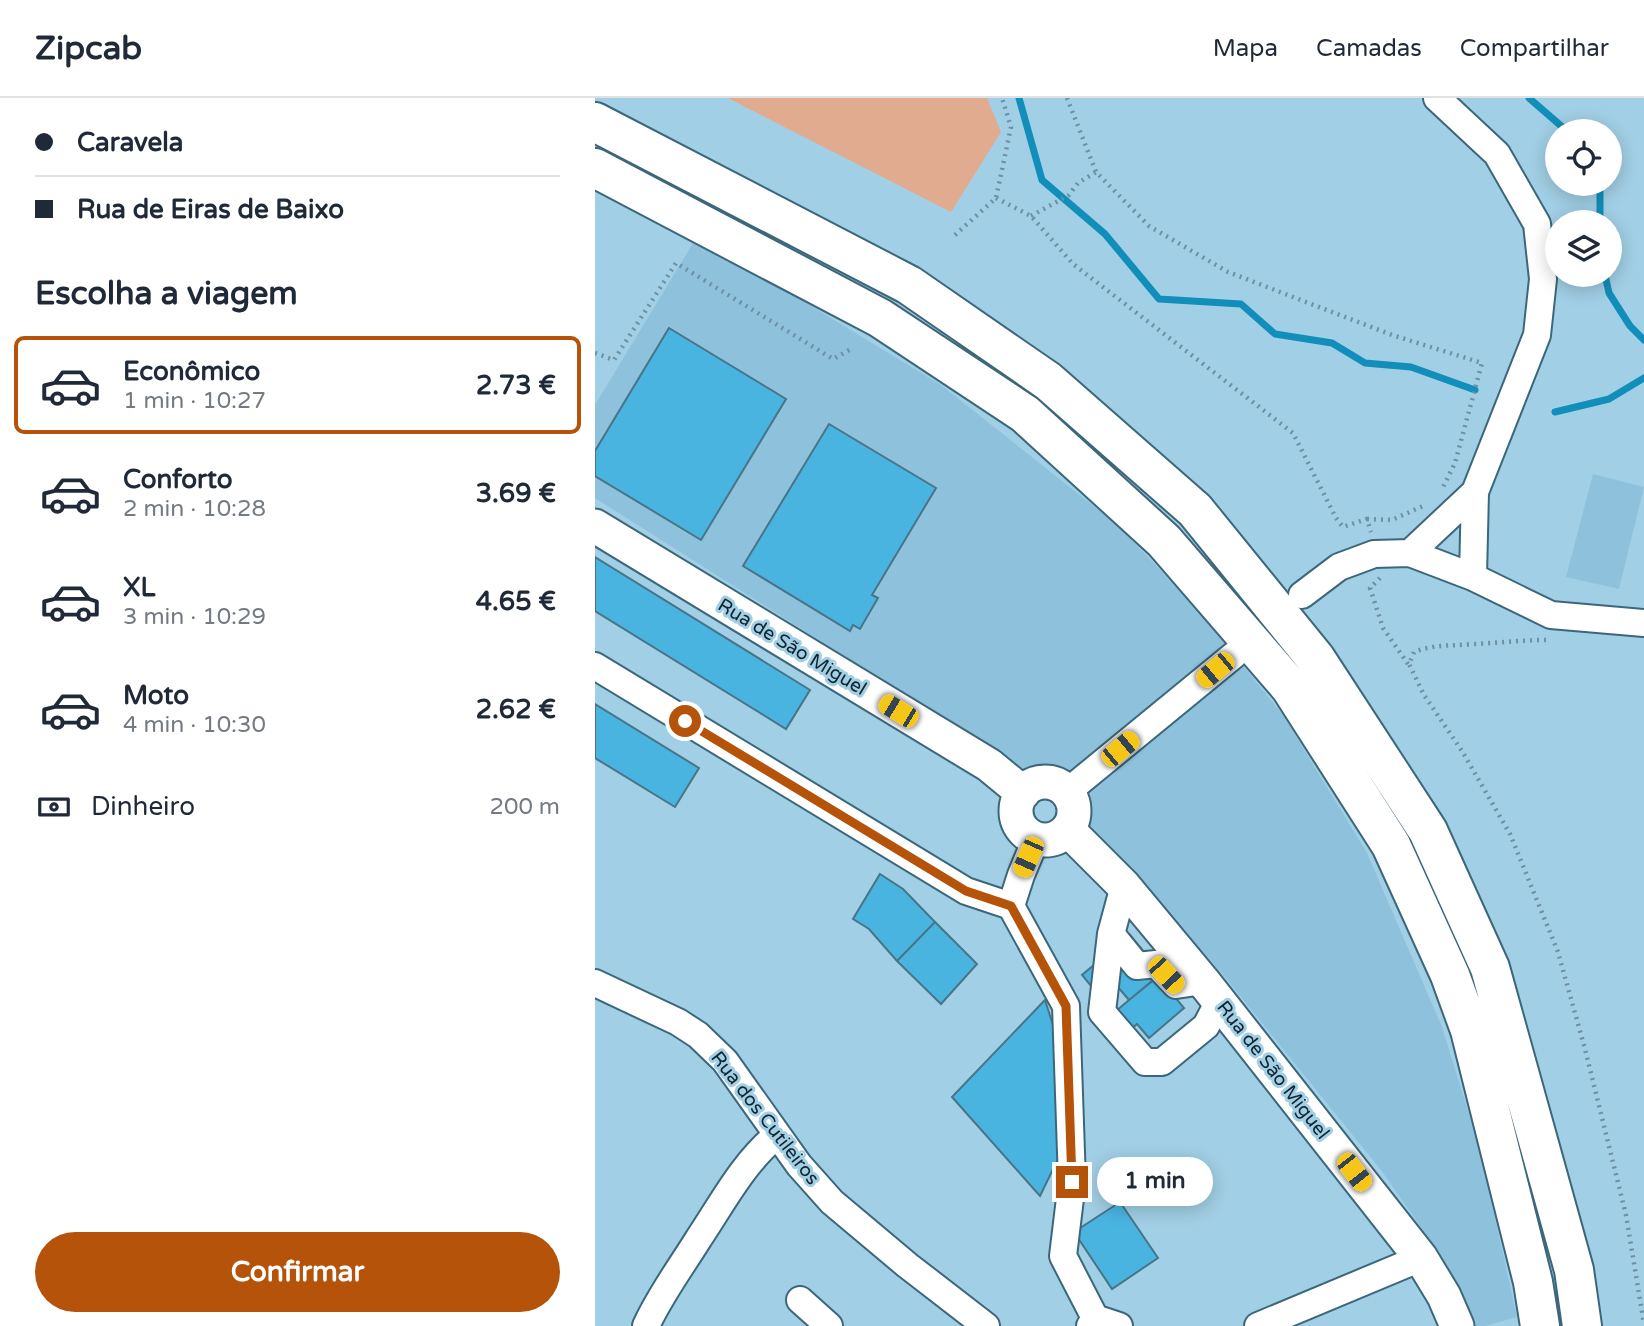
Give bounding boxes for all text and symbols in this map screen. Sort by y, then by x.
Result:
text: Zipcab [35,29,142,68]
text: Mapa [1213,34,1278,63]
text: Camadas [1316,34,1422,63]
text: Compartilhar [1460,34,1609,63]
map controls [1545,119,1622,287]
button: locate [1545,119,1622,196]
text: Caravela [77,127,183,158]
text: Rua de Eiras de Baixo [77,194,344,225]
button: layers [1545,210,1622,287]
text: Escolha a viagem [35,275,298,313]
icon: car [39,354,102,417]
text: Econômico [123,356,260,387]
text: 2.73 € [476,370,556,401]
text: 1 min · 10:27 [123,387,266,415]
icon: car [39,462,102,525]
text: Conforto [123,464,232,495]
text: 3.69 € [476,478,556,509]
text: 2 min · 10:28 [123,495,266,523]
icon: car [39,570,102,633]
text: XL [123,572,155,603]
text: 4.65 € [476,586,556,617]
street label: Rua de São Miguel [714,594,870,700]
text: 3 min · 10:29 [123,603,266,631]
car [1193,648,1238,692]
icon: car [39,678,102,741]
text: Moto [123,680,189,711]
car [875,691,922,731]
text: 2.62 € [476,694,556,725]
route start [669,705,701,737]
text: 4 min · 10:30 [123,711,266,739]
car [1098,727,1143,771]
icon: cash [35,788,73,826]
text: Dinheiro [91,791,195,822]
text: 200 m [490,793,560,821]
car [1010,834,1047,880]
car [1144,952,1189,998]
street label: Rua de São Miguel [1212,997,1334,1143]
street label: Rua dos Cutileiros [706,1047,824,1189]
car [1333,1149,1376,1195]
callout: 1 min [1097,1158,1212,1206]
route end [1056,1166,1088,1198]
text: 1 min [1124,1167,1186,1195]
button: Confirmar [35,1232,560,1312]

